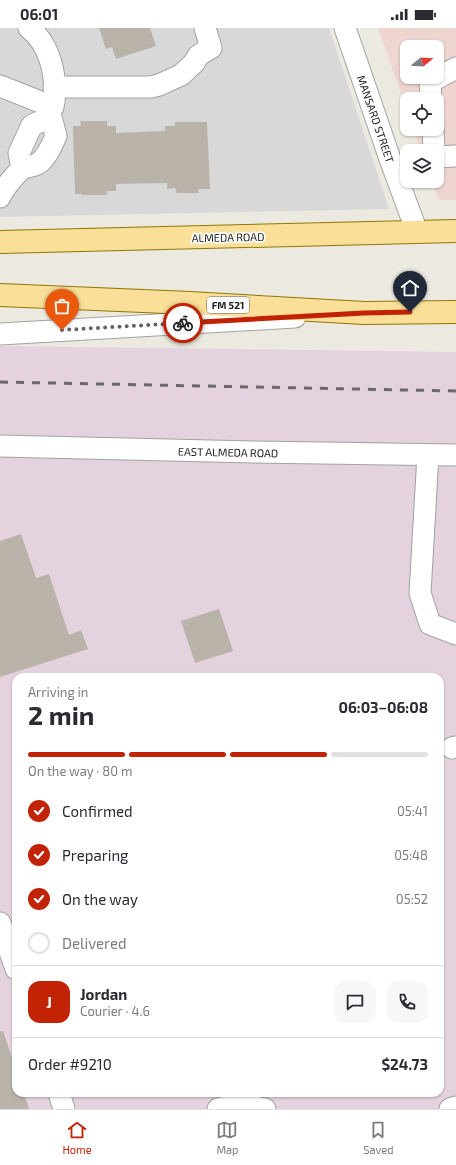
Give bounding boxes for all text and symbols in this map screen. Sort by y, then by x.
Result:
text: 06:01 [20,5,58,23]
north arrow [400,40,444,84]
map controls [400,40,444,188]
street label: MANSARD STREET [355,73,397,165]
button: locate [400,92,444,136]
button: layers [400,144,444,188]
street label: ALMEDA ROAD [191,230,265,244]
pin [393,271,427,312]
icon: home [399,277,421,299]
pin [45,289,79,330]
icon: bag [51,295,73,317]
road number: FM 521 [207,297,249,313]
courier [163,303,203,343]
icon: bike [172,312,194,334]
street label: EAST ALMEDA ROAD [178,445,278,459]
text: Arriving in [28,684,88,700]
text: 06:03–06:08 [338,698,428,716]
text: 2 min [28,699,94,730]
text: On the way · 80 m [28,763,132,779]
icon: check [28,800,50,822]
text: Confirmed [62,802,133,820]
text: 05:41 [397,803,428,819]
icon: check [28,844,50,866]
text: Preparing [62,846,128,864]
text: 05:48 [394,847,428,863]
icon: check [28,888,50,910]
text: On the way [62,890,138,908]
text: 05:52 [396,891,428,907]
text: Delivered [62,934,127,952]
button: chat [334,981,376,1023]
button: phone [386,981,428,1023]
text: Jordan [80,985,127,1003]
text: J [46,993,52,1011]
text: Courier · 4.6 [80,1003,150,1019]
text: Order #9210 [28,1055,112,1073]
text: $24.73 [381,1055,428,1073]
tab: Home [62,1119,92,1156]
tab: Map [216,1119,239,1156]
tab: Saved [363,1119,394,1156]

